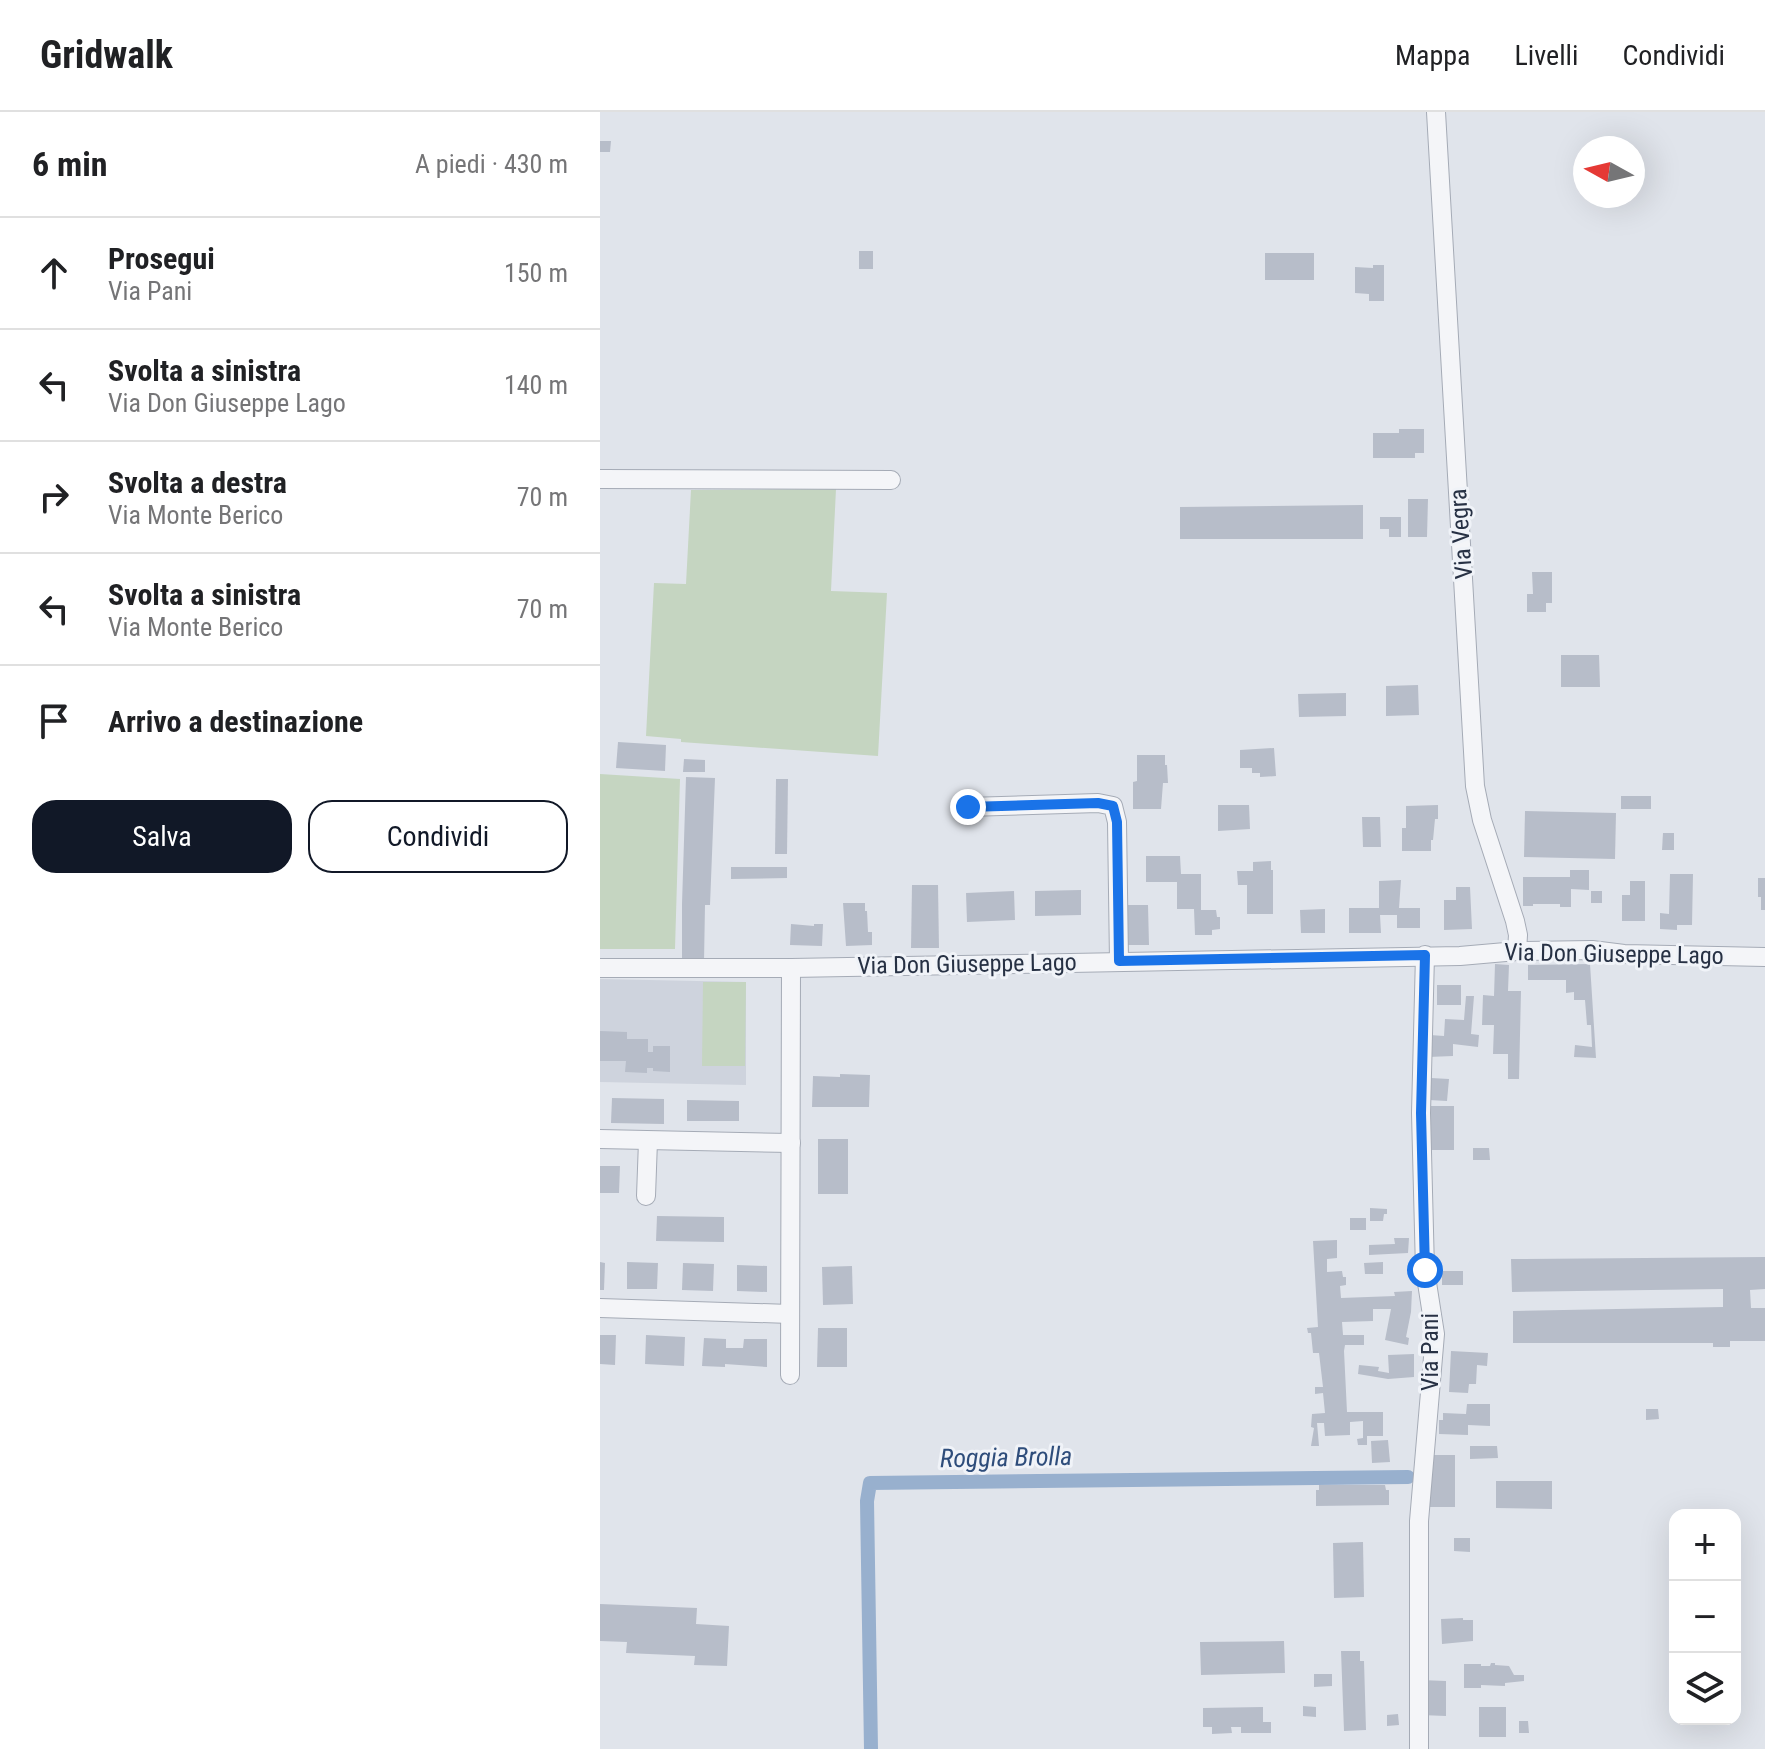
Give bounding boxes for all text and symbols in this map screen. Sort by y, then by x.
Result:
text: Gridwalk [40,33,173,77]
text: Mappa [1395,39,1471,72]
text: Livelli [1515,39,1578,72]
text: Condividi [1622,39,1725,72]
north arrow [1573,136,1645,208]
text: 6 min [32,144,108,184]
text: A piedi · 430 m [415,149,568,179]
text: Prosegui [108,241,215,276]
icon: ahead [32,251,76,295]
text: 150 m [504,258,568,288]
text: Via Pani [108,276,192,306]
text: Svolta a sinistra [108,353,301,388]
icon: left [32,363,76,407]
text: 140 m [504,370,568,400]
text: Via Don Giuseppe Lago [108,388,346,418]
text: Svolta a destra [108,465,287,500]
icon: right [32,475,76,519]
text: 70 m [517,482,568,512]
street label: Via Vegra [1444,488,1478,580]
text: Via Monte Berico [108,500,283,530]
text: Svolta a sinistra [108,577,301,612]
icon: left [32,587,76,631]
text: 70 m [517,594,568,624]
text: Via Monte Berico [108,612,283,642]
icon: arrive [32,699,76,743]
text: Arrivo a destinazione [108,704,363,739]
route end [950,789,986,825]
button: Salva [32,800,292,873]
button: Condividi [308,800,568,873]
street label: Via Don Giuseppe Lago [1504,938,1724,970]
street label: Via Don Giuseppe Lago [857,948,1077,980]
route start [1407,1252,1443,1288]
street label: Via Pani [1416,1313,1444,1391]
water label: Roggia Brolla [940,1441,1072,1473]
map controls [1669,1509,1741,1725]
button: + [1669,1509,1741,1581]
button: − [1669,1581,1741,1653]
button: layers [1669,1653,1741,1725]

